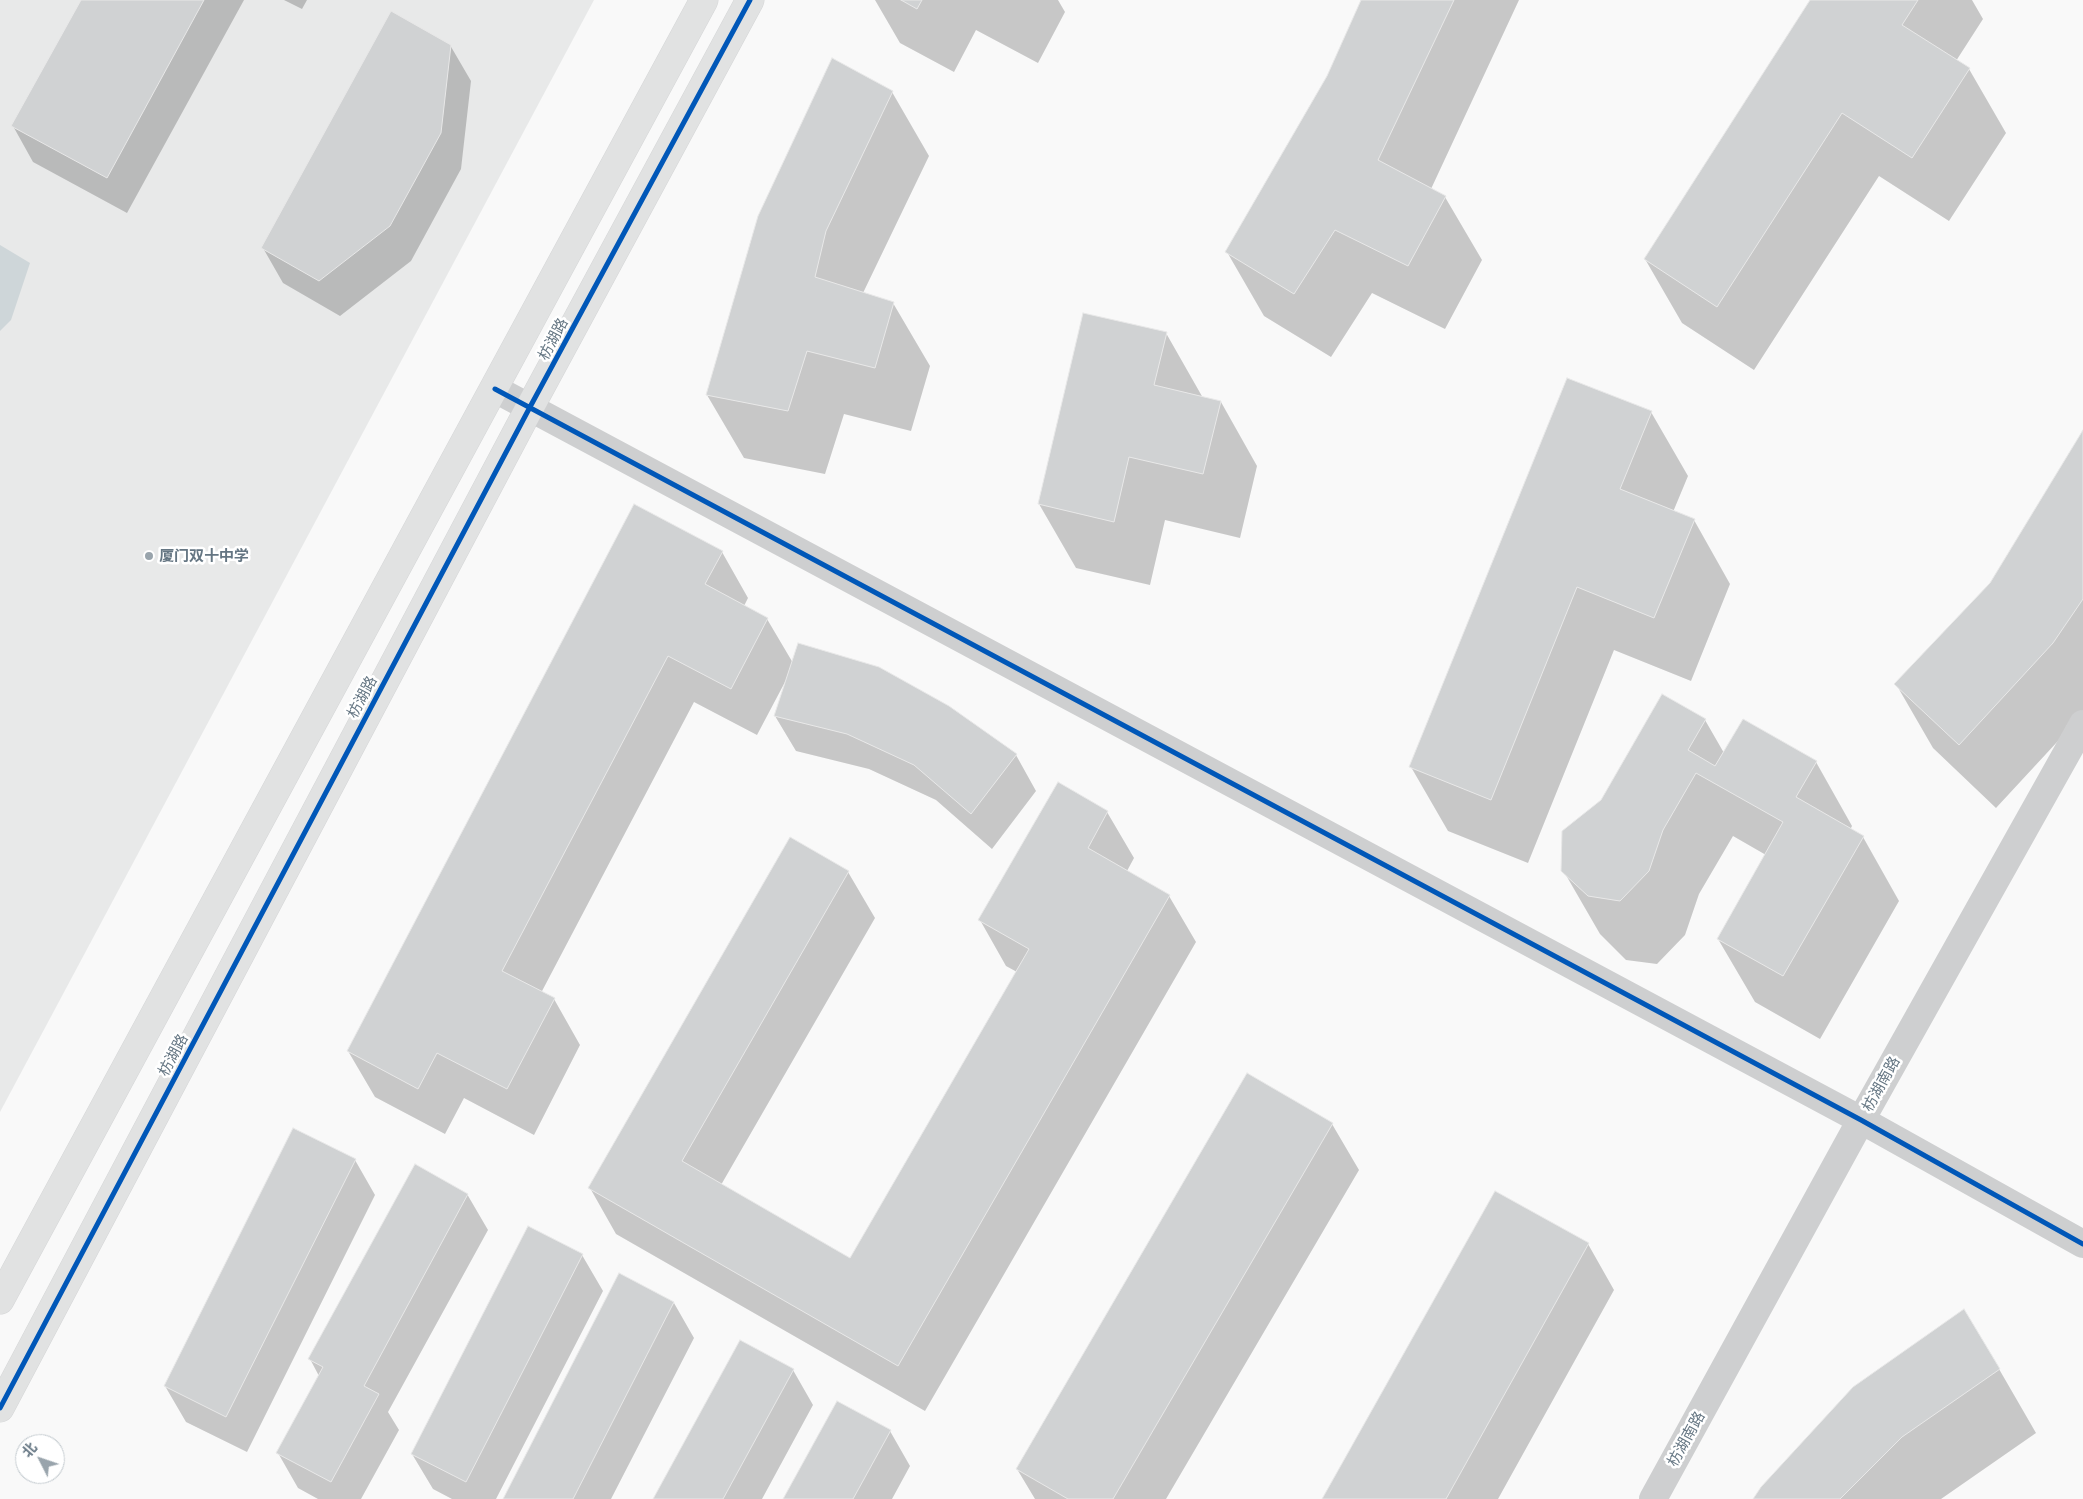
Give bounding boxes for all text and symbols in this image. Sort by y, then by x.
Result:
street label: 枋湖路 [534,315,572,363]
place label: 厦门双十中学 [159,547,249,565]
marker: 厦门双十中学 [143,550,155,562]
street label: 枋湖路 [343,673,381,721]
street label: 枋湖路 [154,1031,192,1079]
street label: 枋湖南路 [1859,1053,1903,1115]
street label: 枋湖南路 [1664,1408,1708,1470]
north arrow [15,1434,65,1484]
text: 北 [18,1439,40,1460]

